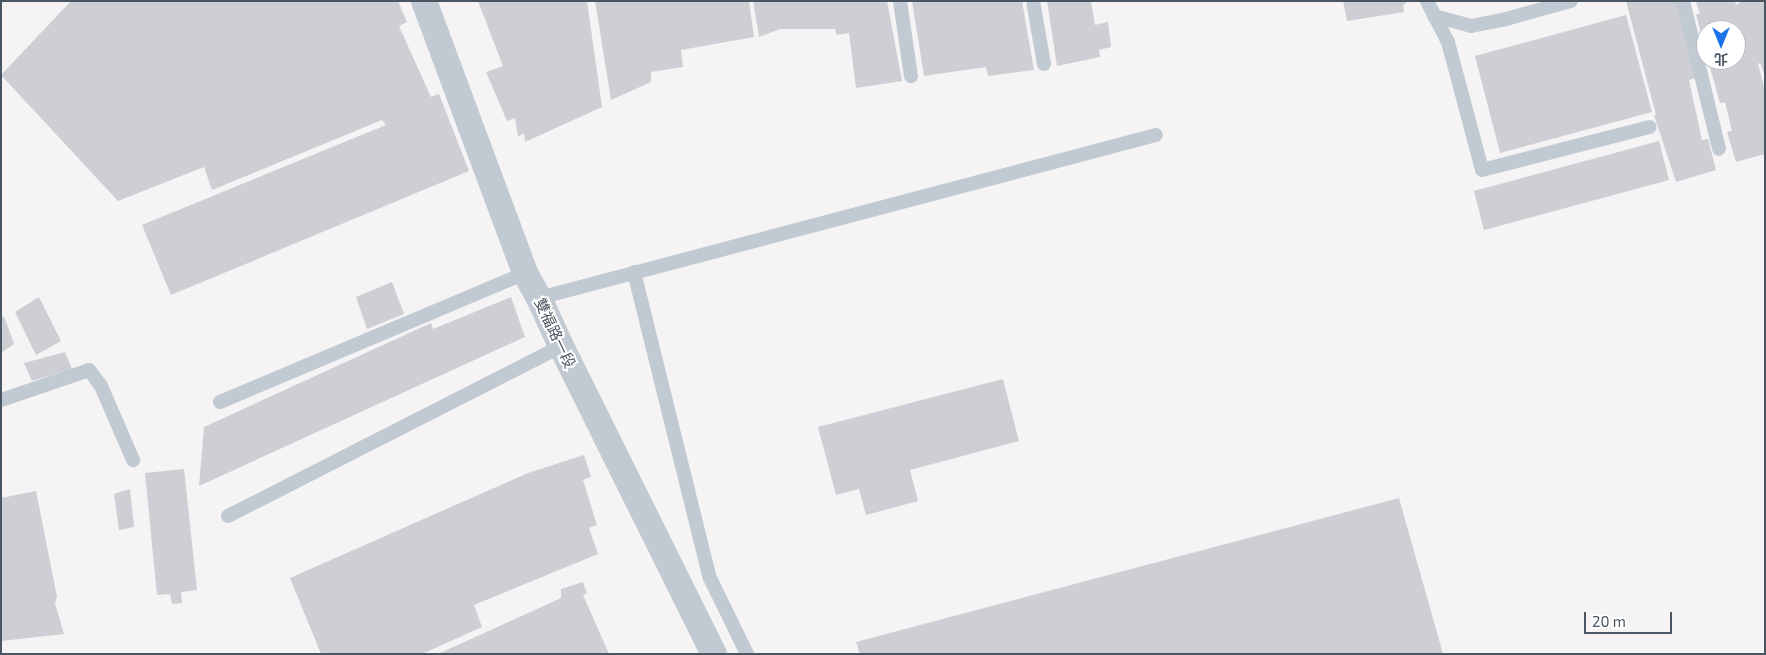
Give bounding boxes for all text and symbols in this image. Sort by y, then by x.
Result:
north arrow [1696,20,1746,70]
text: 北 [1714,51,1728,68]
street label: 雙福路一段 [531,295,579,371]
scale bar [1586,602,1674,634]
text: 20 m [1592,612,1626,630]

